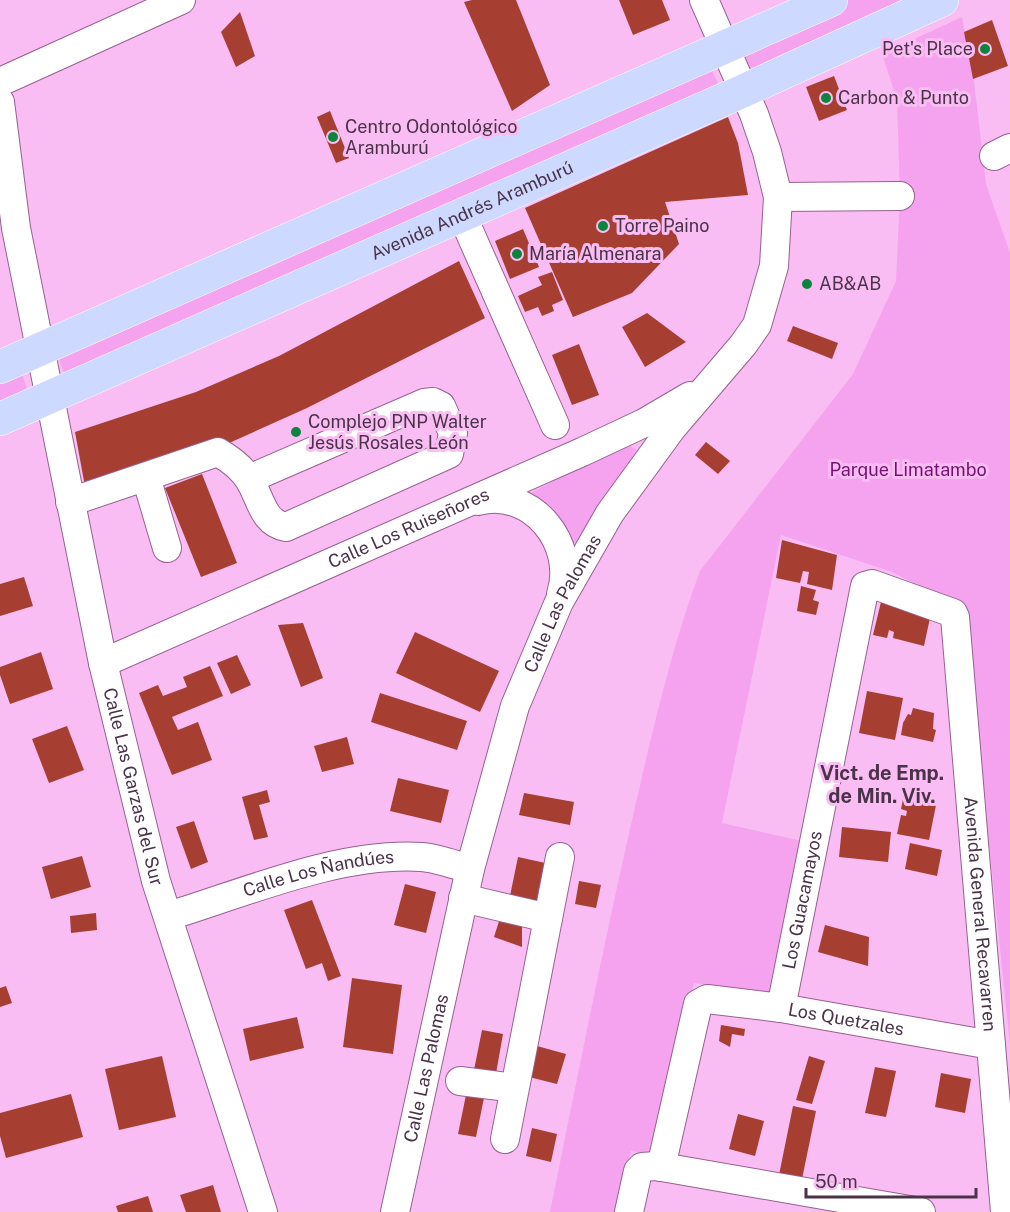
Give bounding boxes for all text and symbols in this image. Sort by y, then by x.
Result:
place label: Pet's Place [882,38,973,59]
marker: Pet's Place [978,42,992,56]
place label: Carbon & Punto [838,87,969,108]
marker: Carbon & Punto [819,91,833,105]
place label: Centro Odontológico Aramburú [345,116,518,158]
marker: Centro Odontológico Aramburú [326,130,340,144]
street label: Avenida Andrés Aramburú [367,156,576,264]
place label: Torre Paino [615,215,709,236]
marker: Torre Paino [596,219,610,233]
place label: María Almenara [529,243,661,264]
marker: María Almenara [510,247,524,261]
place label: AB&AB [819,273,881,294]
marker: AB&AB [800,277,814,291]
place label: Complejo PNP Walter Jesús Rosales León [308,411,487,453]
marker: Complejo PNP Walter Jesús Rosales León [289,425,303,439]
park label: Parque Limatambo [829,459,987,480]
street label: Calle Los Ruiseñores [325,483,492,573]
street label: Calle Las Palomas [519,531,605,676]
street label: Calle Las Garzas del Sur [99,686,168,888]
district label: Vict. de Emp. de Min. Viv. [820,761,944,808]
street label: Avenida General Recavarren [960,795,1001,1032]
street label: Los Guacamayos [778,829,826,971]
street label: Calle Los Ñandúes [240,846,395,901]
street label: Calle Las Palomas [399,992,452,1144]
street label: Los Quetzales [787,998,906,1039]
scale bar [806,1161,976,1199]
text: 50 m [815,1171,858,1192]

